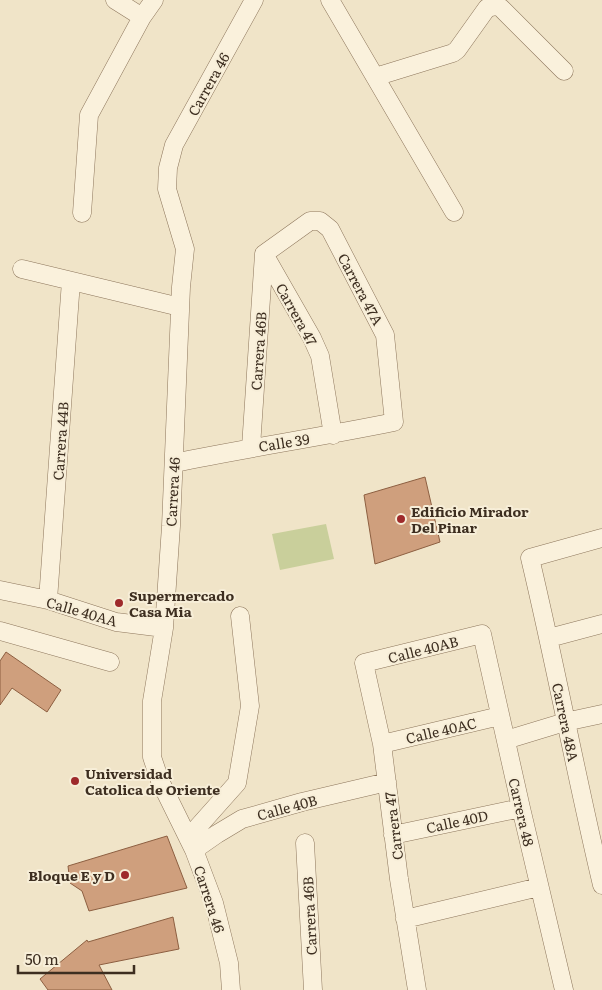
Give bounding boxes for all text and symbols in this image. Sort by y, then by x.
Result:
street label: Carrera 46 [182,48,234,119]
street label: Carrera 47A [334,249,389,329]
street label: Carrera 47 [272,279,322,349]
street label: Carrera 46B [245,311,271,391]
street label: Carrera 44B [47,401,73,481]
street label: Calle 39 [257,428,311,456]
street label: Carrera 46 [160,456,184,527]
place label: Edificio Mirador Del Pinar [411,501,529,537]
marker: Edificio Mirador Del Pinar [395,513,407,525]
place label: Supermercado Casa Mia [129,585,234,621]
street label: Calle 40AA [44,591,120,631]
marker: Supermercado Casa Mia [113,597,125,609]
street label: Calle 40AB [386,631,460,667]
street label: Carrera 48A [548,681,584,764]
street label: Calle 40AC [404,712,479,748]
place label: Universidad Catolica de Oriente [85,763,220,799]
marker: Universidad Catolica de Oriente [69,775,81,787]
street label: Carrera 48 [504,776,540,848]
street label: Calle 40B [255,789,319,825]
street label: Carrera 47 [379,791,407,861]
street label: Calle 40D [424,805,490,837]
street label: Carrera 46 [190,863,230,936]
place label: Bloque E y D [28,865,115,885]
marker: Bloque E y D [119,869,131,881]
street label: Carrera 46B [297,876,321,956]
scale bar [18,942,134,974]
text: 50 m [25,947,59,970]

